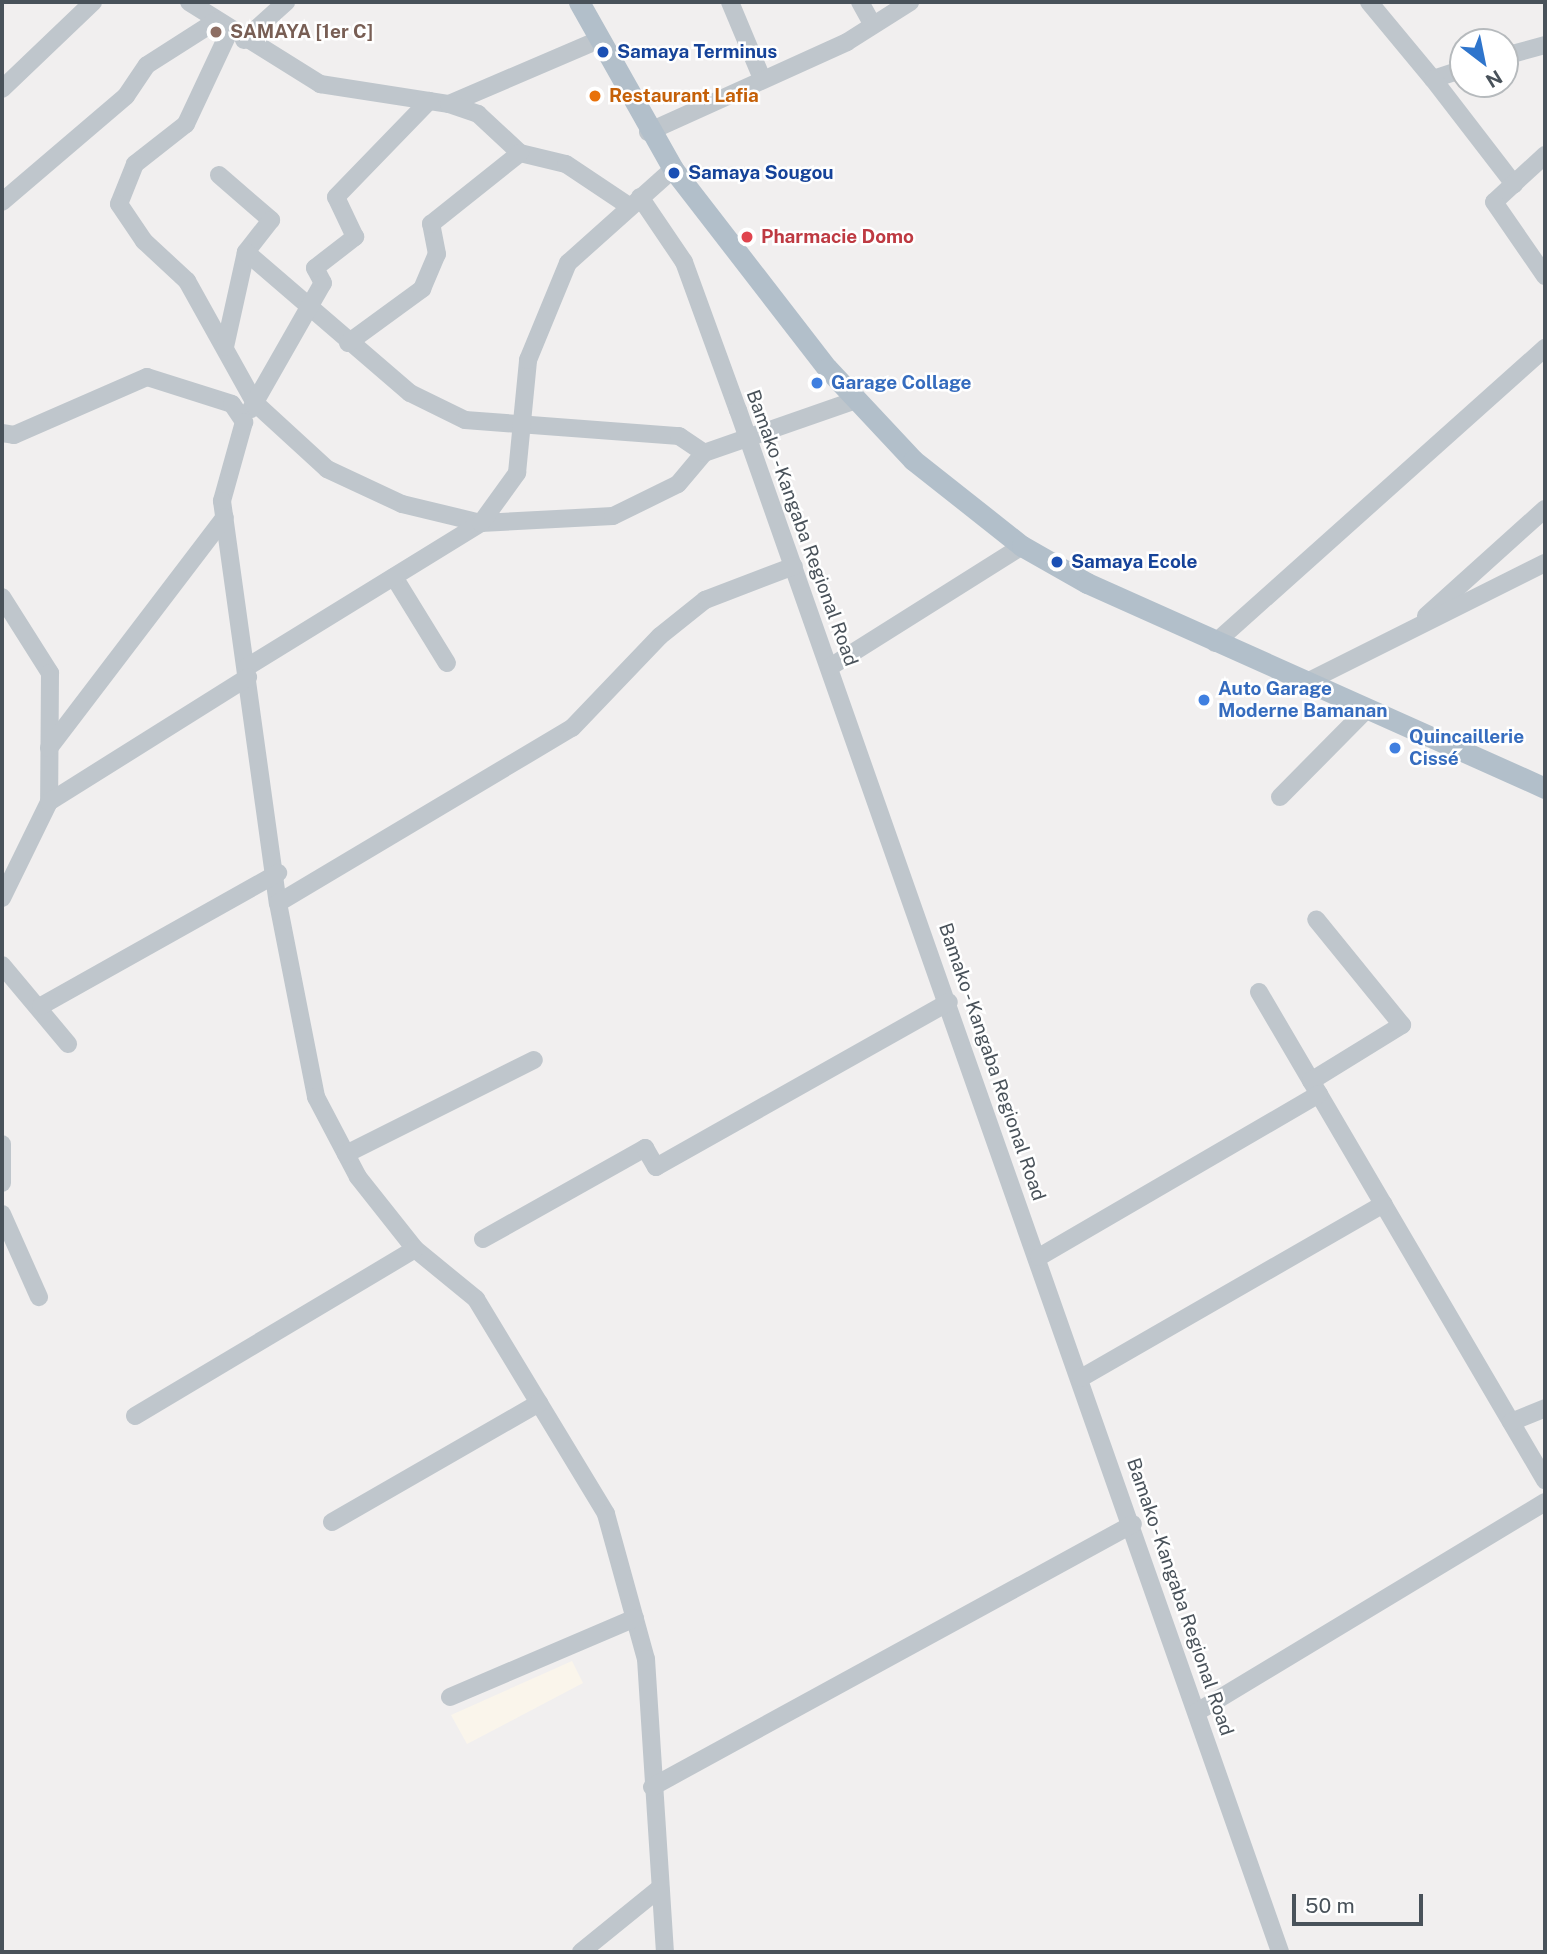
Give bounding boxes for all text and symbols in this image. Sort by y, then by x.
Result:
place label: SAMAYA [1er C] [230,21,373,43]
marker: SAMAYA [1er C] [208,24,224,40]
north arrow [1449,28,1519,98]
place label: Samaya Terminus [617,41,777,63]
marker: Samaya Terminus [595,44,611,60]
text: N [1482,66,1506,92]
place label: Restaurant Lafia [609,85,759,107]
marker: Restaurant Lafia [587,88,603,104]
place label: Samaya Sougou [688,162,834,184]
marker: Samaya Sougou [666,165,682,181]
place label: Pharmacie Domo [761,226,914,248]
marker: Pharmacie Domo [739,229,755,245]
place label: Garage Collage [831,372,972,394]
marker: Garage Collage [809,375,825,391]
street label: Bamako - Kangaba Regional Road [740,384,864,672]
place label: Samaya Ecole [1071,551,1197,573]
marker: Samaya Ecole [1049,554,1065,570]
place label: Auto Garage Moderne Bamanan [1218,678,1388,722]
marker: Auto Garage Moderne Bamanan [1196,692,1212,708]
place label: Quincaillerie Cissé [1409,726,1524,770]
marker: Quincaillerie Cissé [1387,740,1403,756]
street label: Bamako - Kangaba Regional Road [933,918,1051,1206]
street label: Bamako - Kangaba Regional Road [1121,1453,1239,1741]
scale bar [1295,1881,1426,1925]
text: 50 m [1305,1893,1355,1918]

